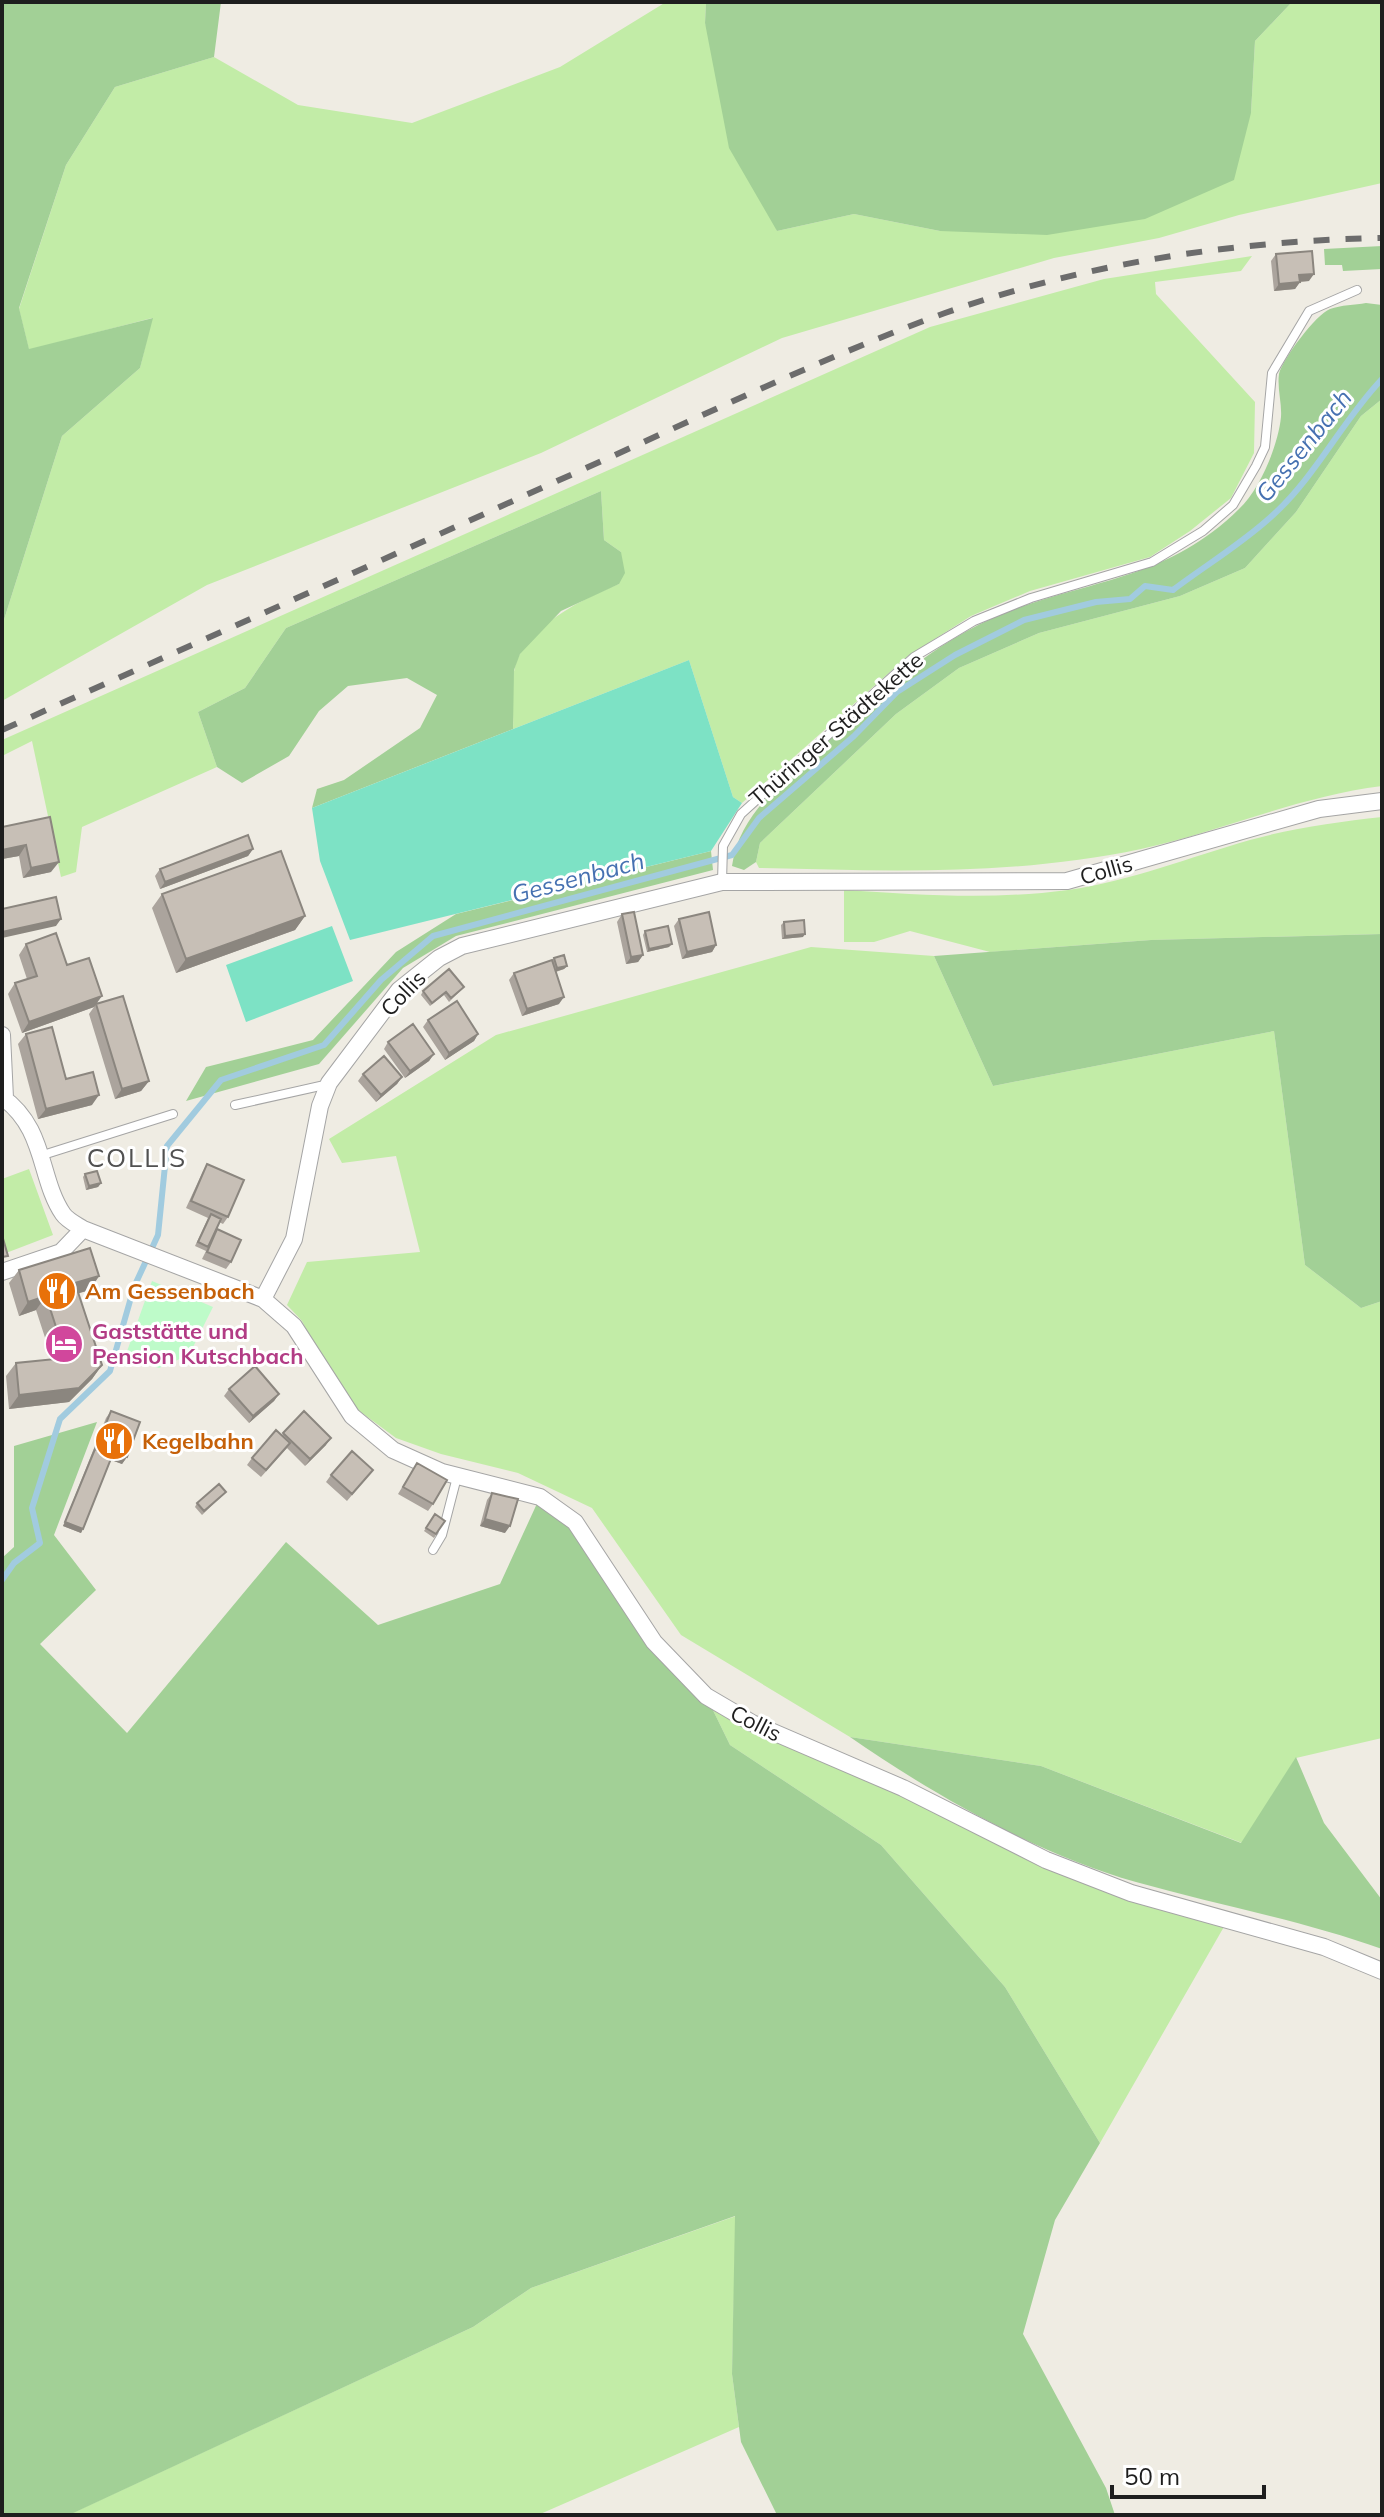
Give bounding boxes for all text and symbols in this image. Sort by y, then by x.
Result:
water label: Gessenbach [1249,383,1358,508]
street label: Thüringer Städtekette [743,646,929,812]
water label: Gessenbach [508,845,647,909]
street label: Collis [1076,849,1136,891]
street label: Collis [374,964,432,1022]
district label: COLLIS [87,1141,187,1174]
restaurant icon: Am Gessenbach [36,1270,78,1312]
place label: Am Gessenbach [85,1277,255,1305]
place label: Gaststätte und Pension Kutschbach [92,1317,303,1370]
hotel icon: Gaststätte und Pension Kutschbach [43,1323,85,1365]
restaurant icon: Kegelbahn [93,1420,135,1462]
place label: Kegelbahn [142,1427,254,1455]
street label: Collis [726,1698,786,1748]
scale bar [1112,2449,1264,2499]
text: 50 m [1124,2461,1180,2491]

